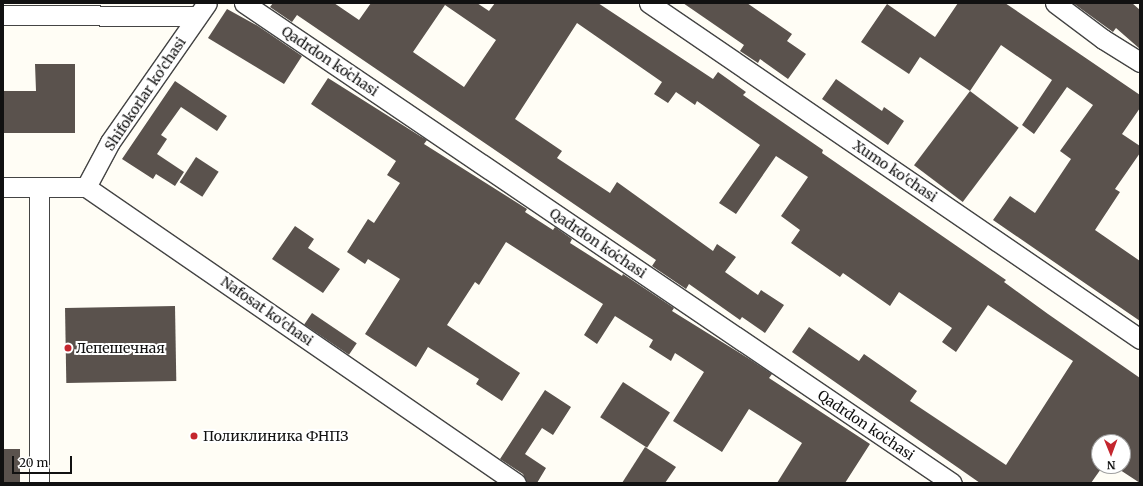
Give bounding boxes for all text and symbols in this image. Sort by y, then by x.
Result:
street label: Qadrdon koʻchasi [278,22,382,100]
street label: Shifokorlar ko'chasi [101,34,189,154]
street label: Xumo ko'chasi [850,137,940,205]
street label: Qadrdon koʻchasi [546,204,650,282]
street label: Nafosat ko'chasi [218,273,316,349]
place label: Лепешечная [76,340,165,356]
marker: Лепешечная [63,343,73,353]
street label: Qadrdon koʻchasi [814,386,918,464]
place label: Поликлиника ФНПЗ [203,428,348,444]
marker: Поликлиника ФНПЗ [188,430,200,442]
north arrow [1091,434,1131,474]
scale bar [14,448,74,474]
text: 20 m [19,455,48,470]
text: N [1107,458,1116,472]

